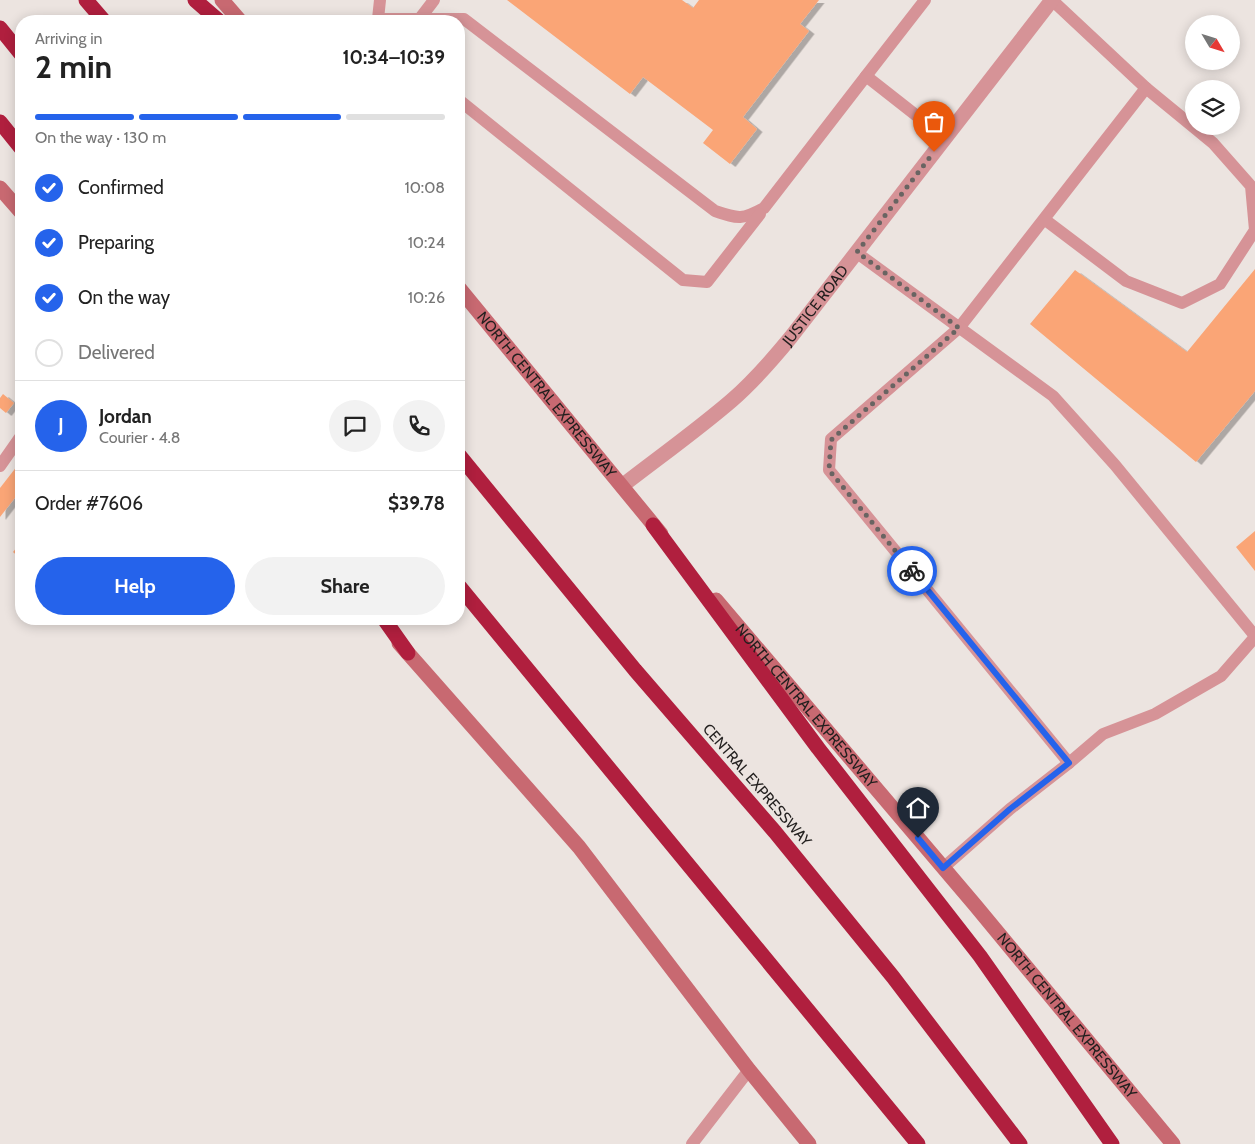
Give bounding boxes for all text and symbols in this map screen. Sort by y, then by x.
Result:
north arrow [1185,15,1240,70]
map controls [1185,15,1240,135]
text: Arriving in [35,29,102,48]
text: 10:34–10:39 [342,46,445,69]
text: 2 min [35,47,112,86]
button: layers [1185,80,1240,135]
pin [913,101,955,152]
icon: bag [920,108,948,136]
text: On the way · 130 m [35,128,166,147]
icon: check [35,174,63,202]
text: Confirmed [78,176,164,199]
text: 10:08 [404,178,445,197]
icon: check [35,229,63,257]
text: Preparing [78,231,154,254]
text: 10:24 [408,233,445,252]
street label: JUSTICE ROAD [778,262,852,350]
icon: check [35,284,63,312]
text: On the way [78,286,170,309]
text: 10:26 [408,288,445,307]
street label: NORTH CENTRAL EXPRESSWAY [473,308,620,482]
text: Delivered [78,341,155,364]
button: chat [329,400,381,452]
button: phone [393,400,445,452]
text: Jordan [99,405,152,428]
text: J [58,414,64,437]
text: Courier · 4.8 [99,428,181,447]
text: Order #7606 [35,492,143,515]
text: $39.78 [388,492,445,515]
courier [887,546,937,596]
button: Help [35,557,235,615]
button: Share [245,557,445,615]
icon: bike [898,557,926,585]
street label: NORTH CENTRAL EXPRESSWAY [732,619,880,791]
street label: CENTRAL EXPRESSWAY [699,720,815,850]
pin [897,787,939,838]
icon: home [904,794,932,822]
street label: NORTH CENTRAL EXPRESSWAY [993,929,1141,1103]

